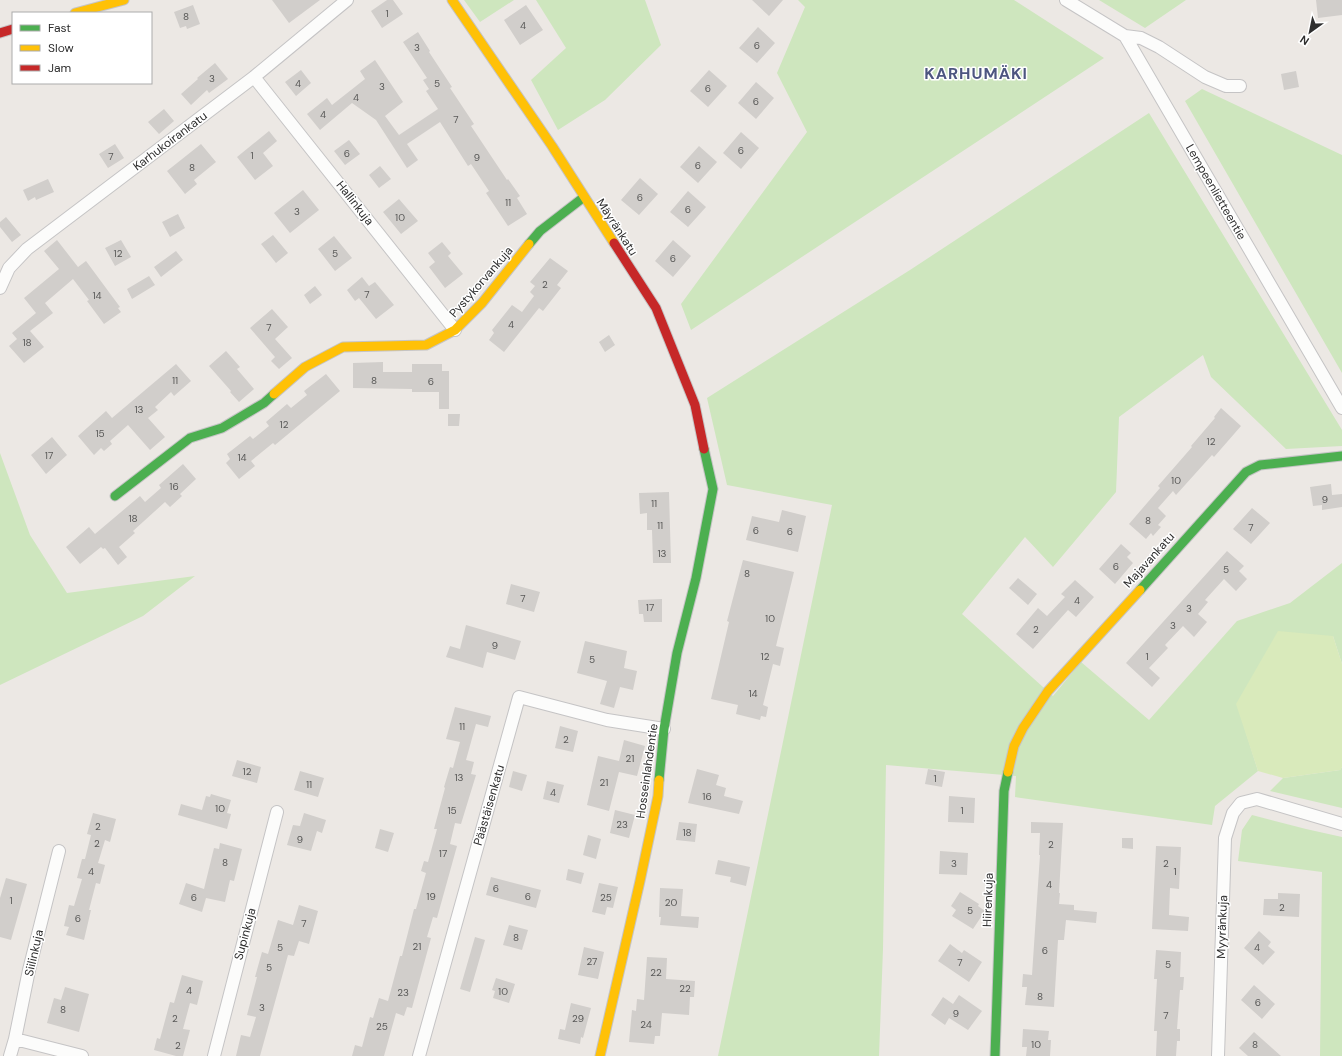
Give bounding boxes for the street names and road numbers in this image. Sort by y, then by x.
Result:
street label: Karhukoirankatu [130,108,210,174]
street label: Lempeenlietteentie [1182,141,1250,243]
street label: Hallinkuja [333,178,377,228]
street label: Mäyränkatu [593,195,641,259]
street label: Pystykorvankuja [446,243,516,321]
street label: Majavankatu [1120,529,1178,591]
street label: Hosseinlahdentie [632,722,662,819]
street label: Päästäisenkatu [470,763,508,847]
street label: Hiirenkuja [979,873,997,927]
street label: Myyränkuja [1213,895,1231,959]
street label: Supinkuja [230,906,260,962]
street label: Siilinkuja [21,928,47,978]

